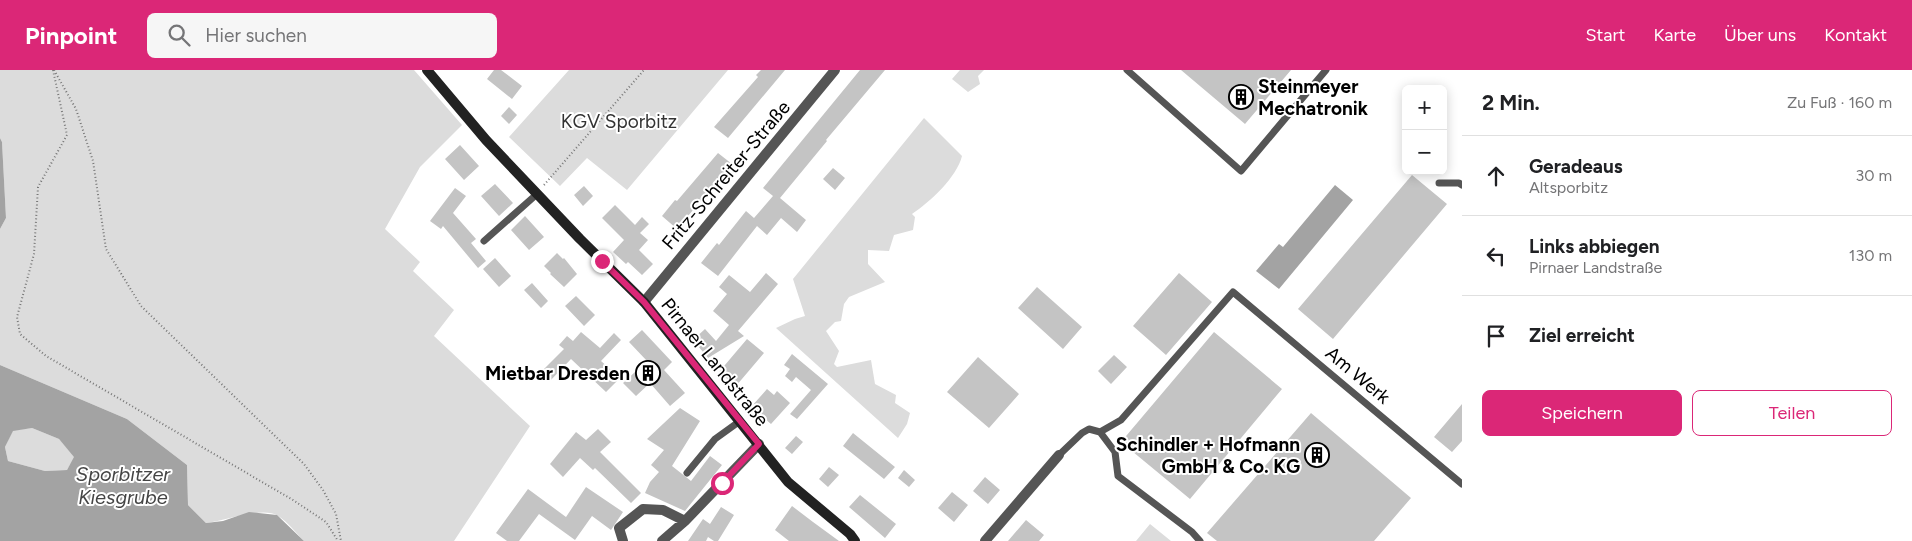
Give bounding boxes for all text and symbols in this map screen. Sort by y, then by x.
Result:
search box [147,13,497,58]
text: Pinpoint [25,21,117,50]
icon: search [165,21,193,49]
text: Hier suchen [205,24,307,47]
text: Start [1586,24,1625,46]
text: Karte [1653,24,1696,46]
text: Über uns [1724,24,1796,46]
text: Kontakt [1824,24,1887,46]
place label: Steinmeyer Mechatronik [1258,75,1369,120]
building icon: Steinmeyer Mechatronik [1228,84,1254,110]
map controls [1402,85,1447,175]
button: + [1402,85,1447,130]
text: 2 Min. [1482,90,1540,115]
text: Zu Fuß · 160 m [1787,93,1892,112]
street label: Fritz-Schreiter-Straße [657,96,795,254]
park label: KGV Sporbitz [561,110,677,133]
button: − [1402,130,1447,175]
text: Geradeaus [1529,155,1623,178]
icon: ahead [1482,162,1510,190]
text: 30 m [1855,166,1892,185]
text: Altsporbitz [1529,178,1608,197]
text: Links abbiegen [1529,235,1660,258]
icon: left [1482,242,1510,270]
text: 130 m [1849,246,1892,265]
route end [591,250,614,273]
text: Pirnaer Landstraße [1529,258,1662,277]
street label: Pirnaer Landstraße [656,293,774,431]
icon: arrive [1482,322,1510,350]
text: Ziel erreicht [1529,324,1635,347]
street label: Am Werk [1321,341,1396,409]
building icon: Mietbar Dresden [635,360,661,386]
place label: Mietbar Dresden [485,362,630,385]
button: Speichern [1482,390,1682,436]
button: Teilen [1692,390,1892,436]
place label: Schindler + Hofmann GmbH & Co. KG [1116,433,1300,478]
building icon: Schindler + Hofmann GmbH & Co. KG [1304,442,1330,468]
water label: Sporbitzer Kiesgrube [76,462,171,509]
route start [711,472,734,495]

